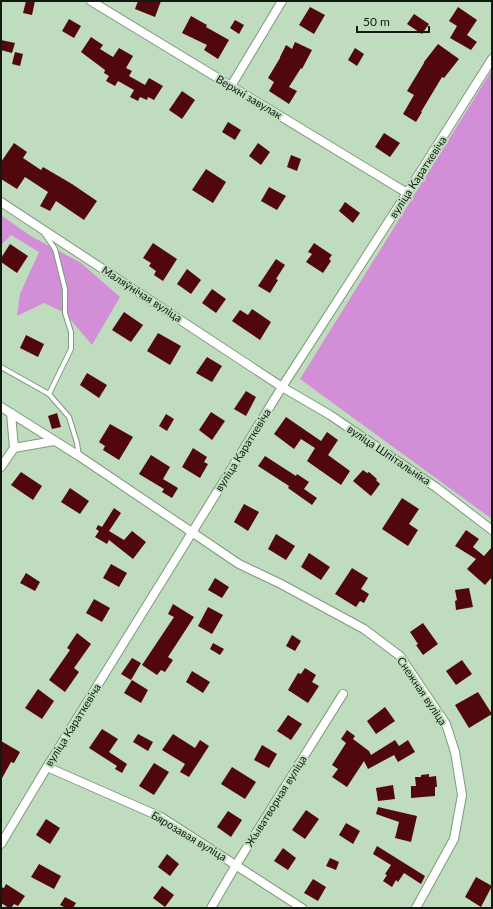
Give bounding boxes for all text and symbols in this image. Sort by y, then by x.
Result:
scale bar [357,8,429,34]
text: 50 m [363,14,390,29]
street label: Верхні завулак [214,72,285,121]
street label: вуліца Караткевіча [386,133,449,220]
street label: Маляўнічая вуліца [100,263,185,324]
street label: вуліца Караткевіча [212,406,273,493]
street label: вуліца Шпітальніка [345,422,433,487]
street label: Снежная вуліца [395,654,450,727]
street label: вуліца Караткевіча [42,681,103,768]
street label: Жыватворная вуліца [242,753,309,849]
street label: Бярозавая вуліца [149,808,229,863]

